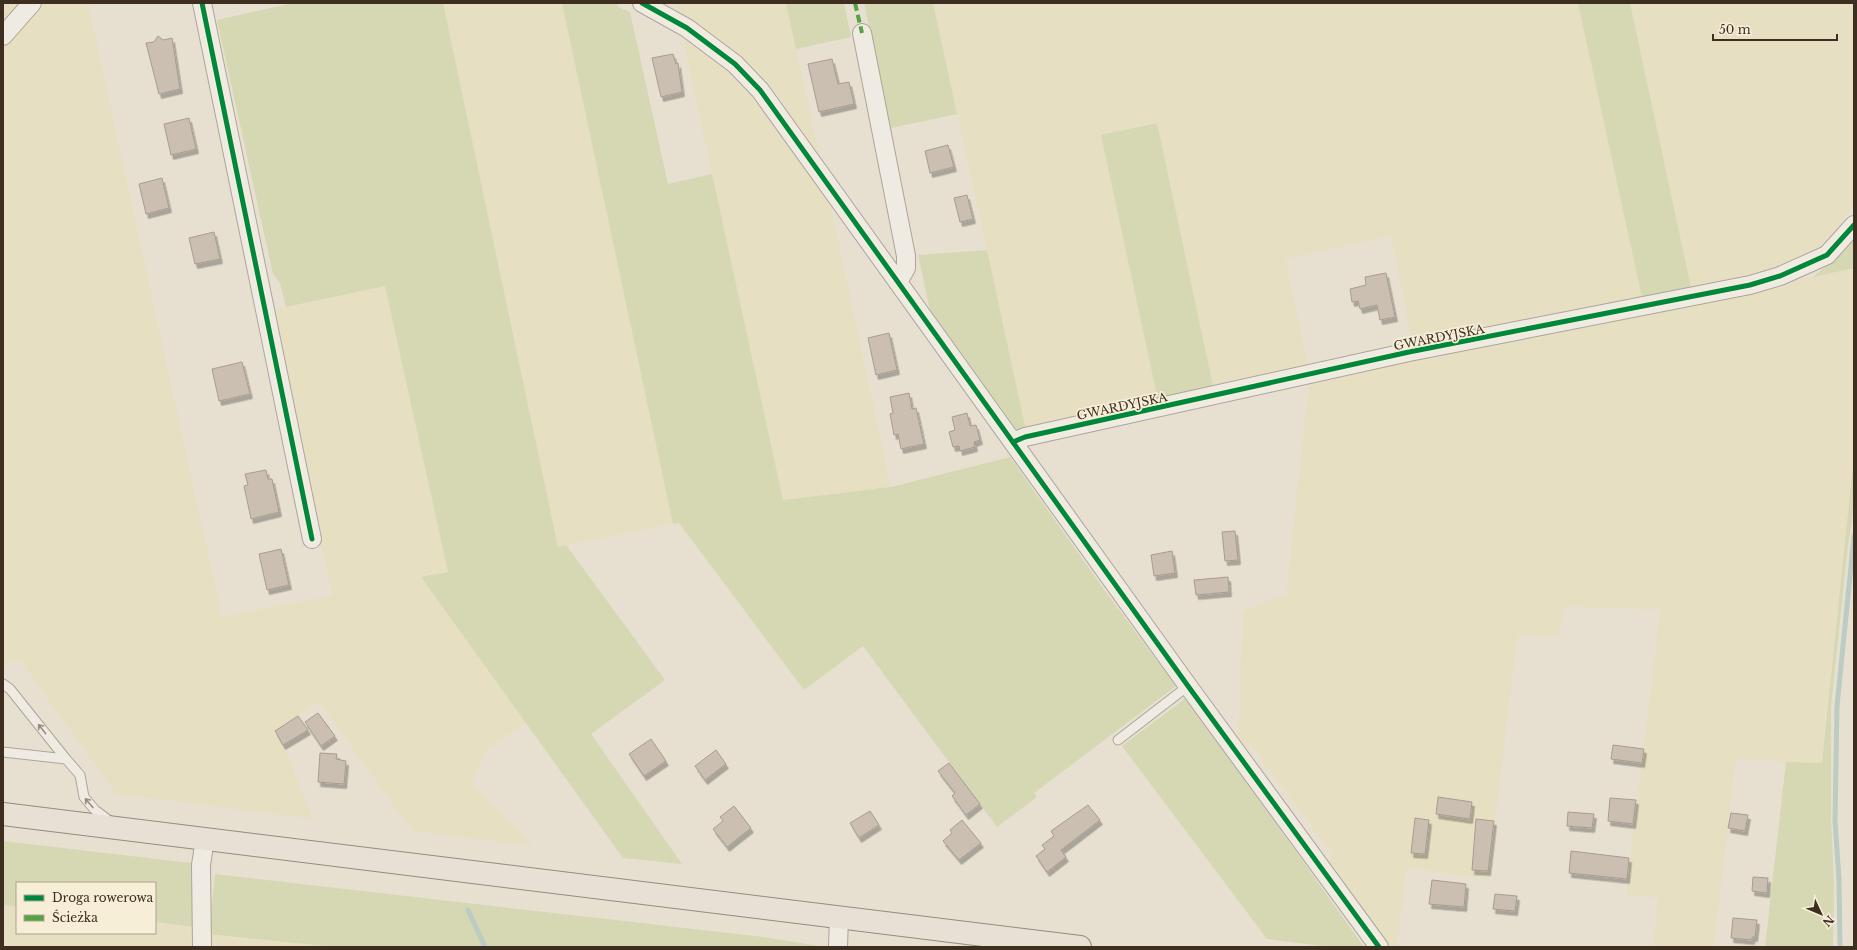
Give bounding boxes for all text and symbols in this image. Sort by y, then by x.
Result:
scale bar [1713,16,1837,42]
text: 50 m [1719,22,1751,37]
street label: GWARDYJSKA [1392,321,1486,353]
street label: GWARDYJSKA [1075,389,1169,423]
one-way arrow [37,723,46,734]
one-way arrow [85,798,94,808]
legend [16,882,156,934]
text: Droga rowerowa [52,890,154,905]
north arrow [1801,894,1841,934]
text: Ścieżka [52,909,98,925]
text: N [1819,912,1837,930]

